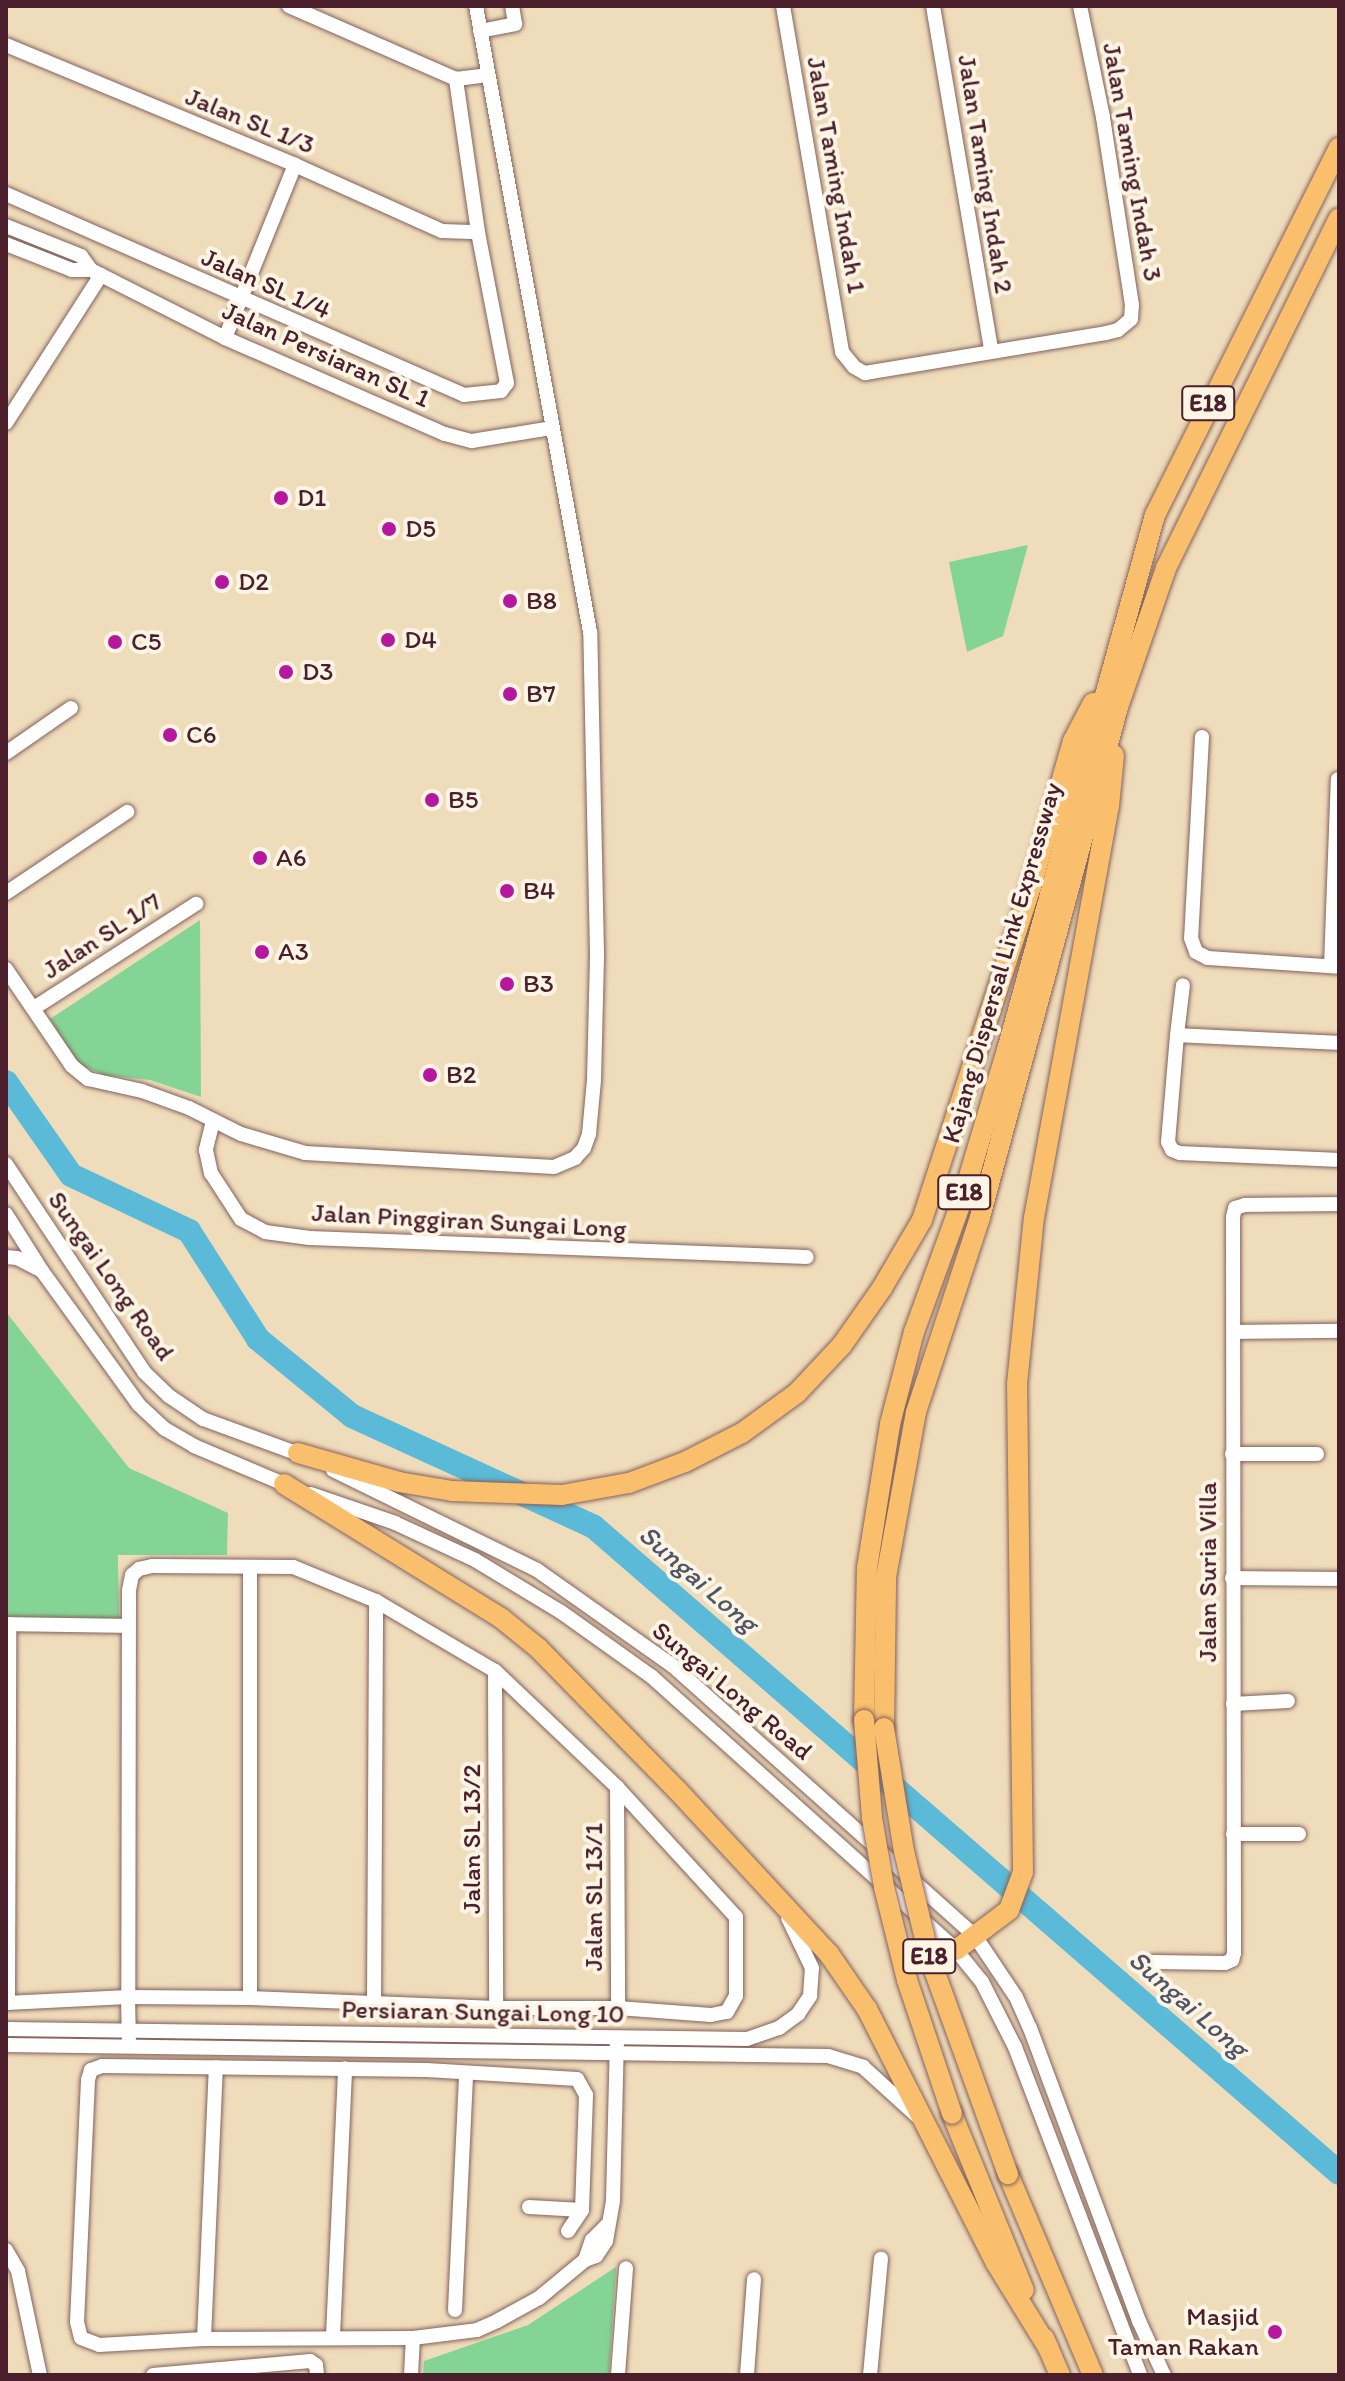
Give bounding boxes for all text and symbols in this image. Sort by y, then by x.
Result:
street label: Jalan Taming Indah 3 [1096,42,1168,282]
street label: Jalan Taming Indah 2 [951,54,1019,294]
street label: Jalan Taming Indah 1 [800,56,872,294]
street label: Jalan SL 1/3 [181,81,319,161]
street label: Jalan SL 1/4 [197,242,335,326]
street label: Jalan Persiaran SL 1 [217,295,435,415]
road number: E18 [1180,383,1236,423]
place label: D1 [297,482,326,514]
marker: D1 [272,489,290,507]
place label: D5 [405,513,436,545]
marker: D5 [380,520,398,538]
place label: D2 [238,566,269,598]
marker: D2 [213,573,231,591]
place label: B8 [526,585,557,617]
marker: B8 [501,592,519,610]
place label: D4 [404,624,437,656]
place label: C5 [131,626,161,658]
marker: D4 [379,631,397,649]
marker: C5 [106,633,124,651]
place label: D3 [302,656,333,688]
marker: D3 [277,663,295,681]
place label: B7 [526,678,556,710]
marker: B7 [501,685,519,703]
place label: C6 [186,719,216,751]
marker: C6 [161,726,179,744]
street label: Kajang Dispersal Link Expressway [936,779,1068,1147]
place label: B5 [448,784,478,816]
marker: B5 [423,791,441,809]
place label: A6 [276,842,306,874]
marker: A6 [251,849,269,867]
place label: B4 [523,875,555,907]
marker: B4 [498,882,516,900]
street label: Jalan SL 1/7 [37,886,167,986]
place label: A3 [278,936,309,968]
marker: A3 [253,943,271,961]
place label: B3 [523,968,554,1000]
marker: B3 [498,975,516,993]
place label: B2 [446,1059,476,1091]
marker: B2 [421,1066,439,1084]
road number: E18 [936,1172,992,1212]
street label: Sungai Long Road [41,1186,181,1366]
street label: Jalan Pinggiran Sungai Long [311,1197,627,1245]
street label: Jalan Suria Villa [1192,1482,1224,1662]
water label: Sungai Long [633,1517,765,1639]
street label: Sungai Long Road [646,1615,818,1767]
street label: Jalan SL 13/2 [456,1764,488,1914]
street label: Jalan SL 13/1 [578,1823,610,1971]
road number: E18 [901,1936,957,1976]
water label: Sungai Long [1123,1942,1255,2064]
street label: Persiaran Sungai Long 10 [341,1994,625,2030]
place label: Masjid Taman Rakan [1110,2301,1259,2362]
marker: Masjid Taman Rakan [1266,2323,1284,2341]

